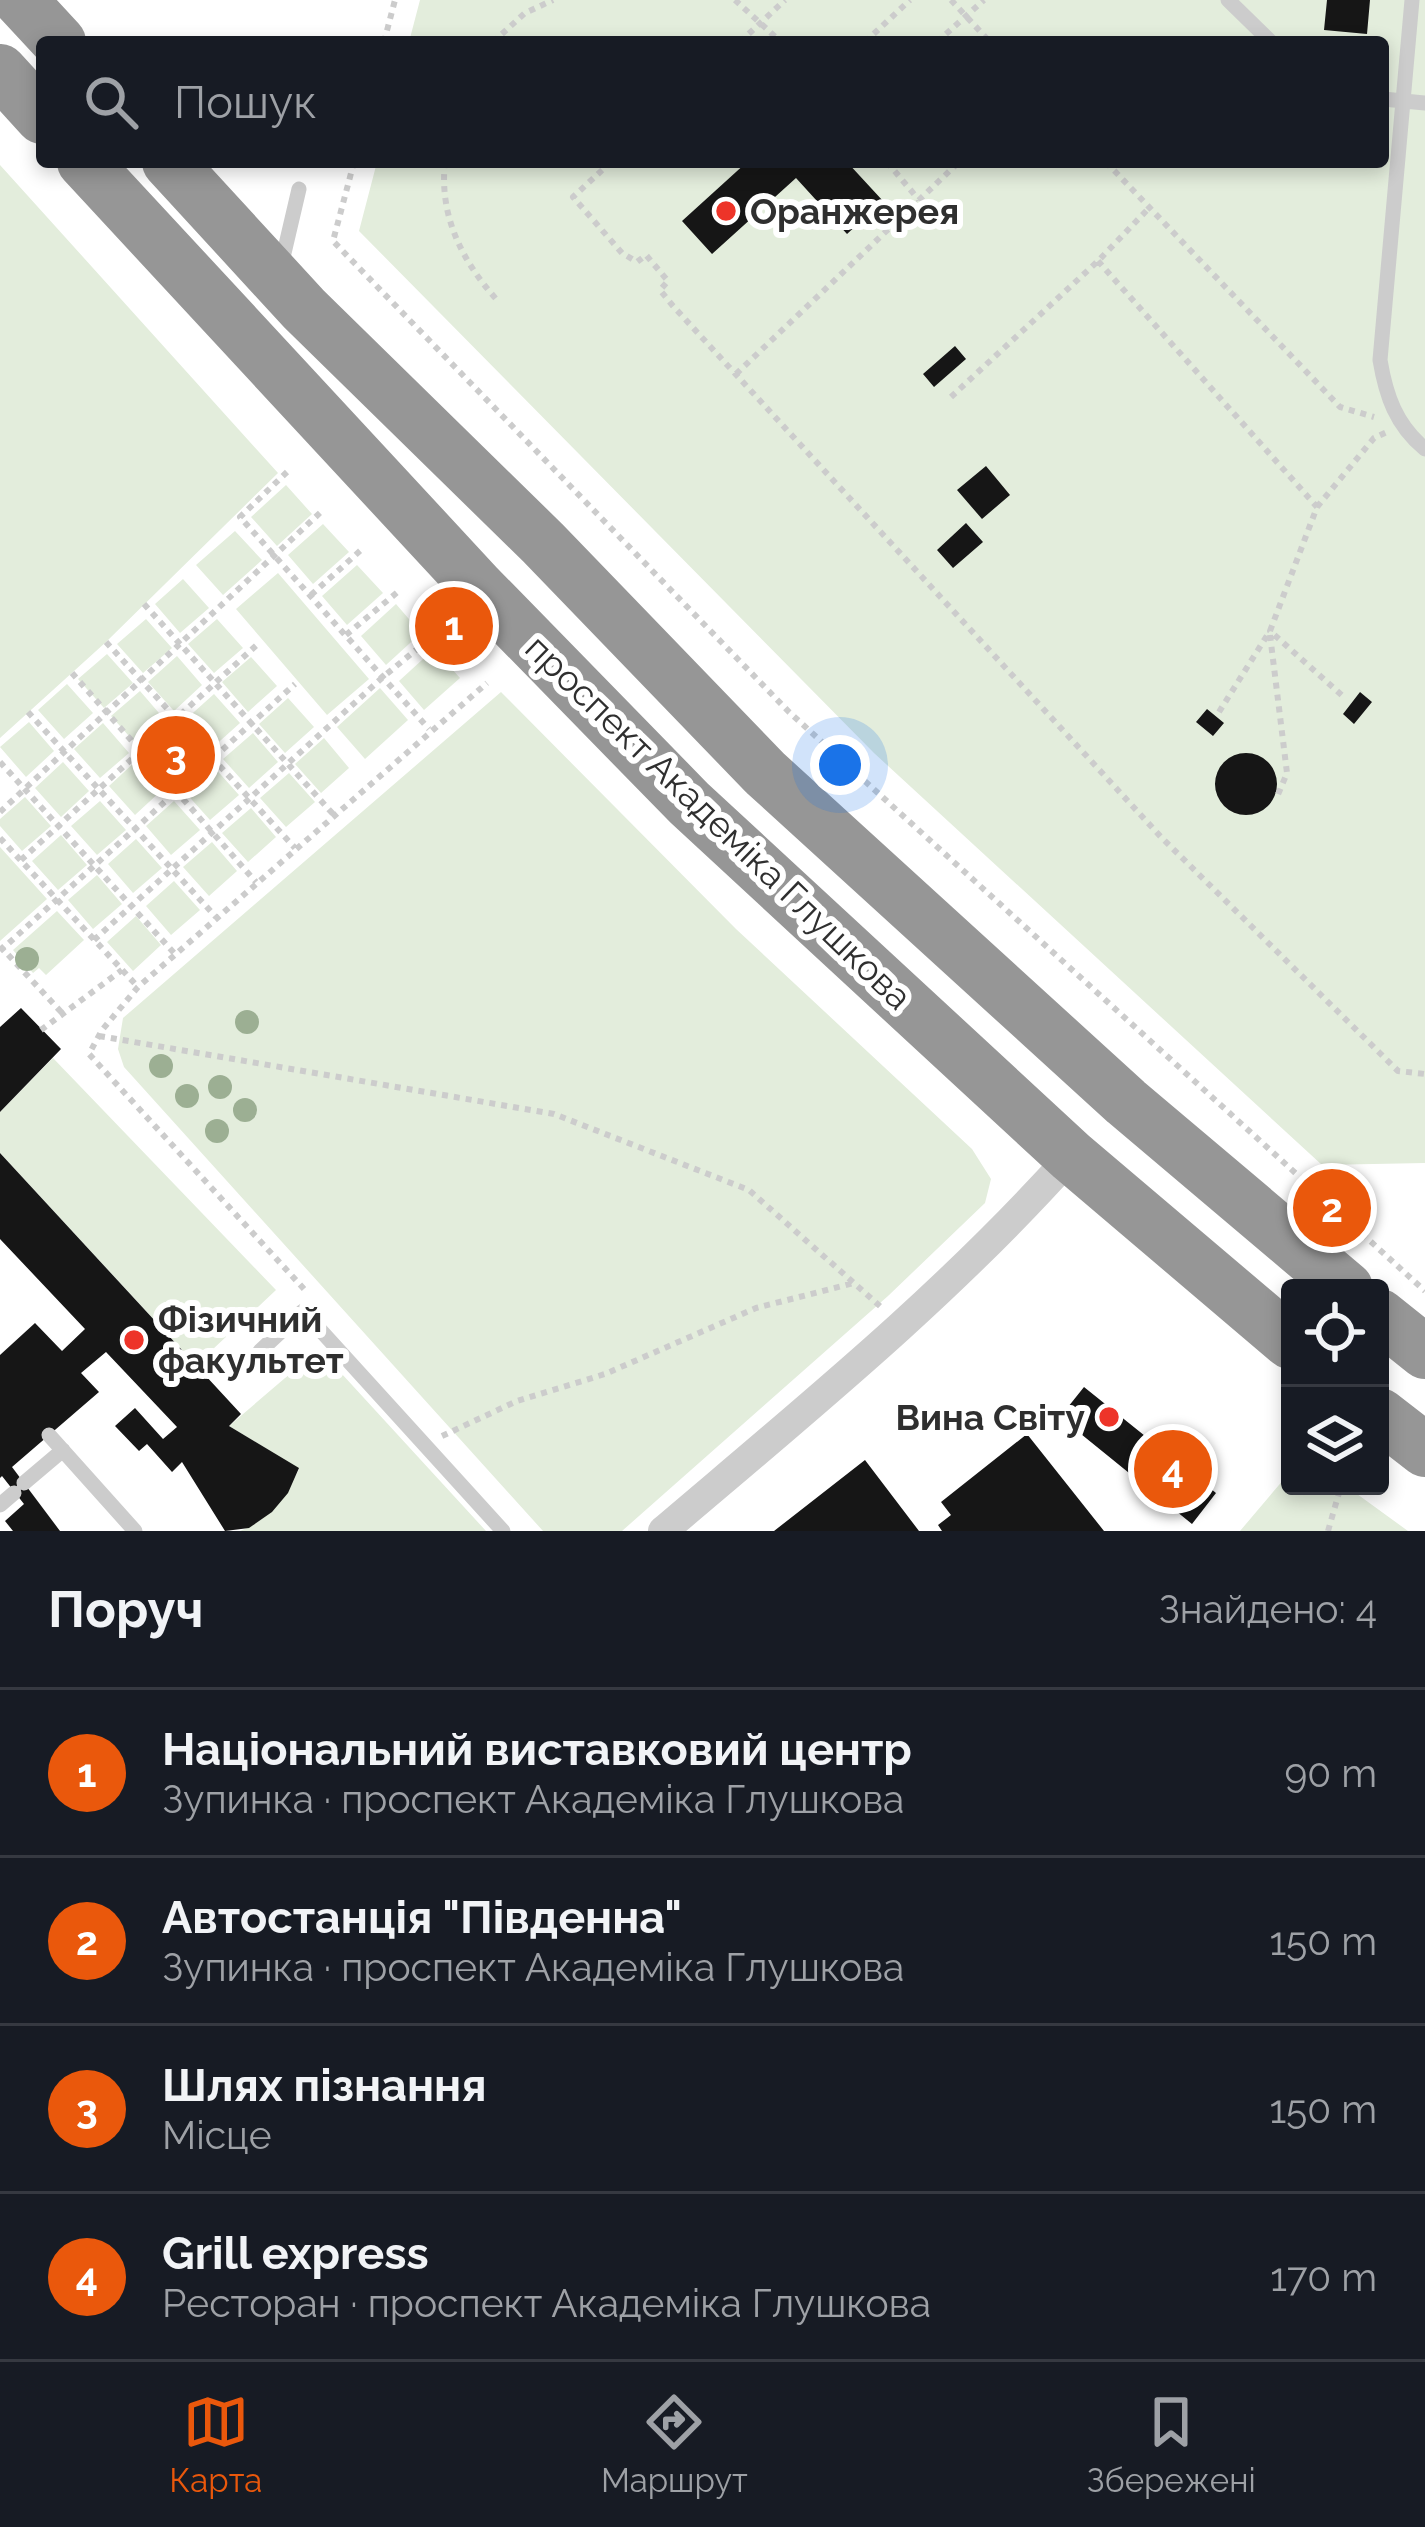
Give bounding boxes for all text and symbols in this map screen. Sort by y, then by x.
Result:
search box [36,36,1389,168]
icon: search [78,69,144,135]
text: Пошук [174,76,317,129]
place label: Оранжерея [750,190,959,232]
marker: Оранжерея [713,198,739,224]
pin: 1 [415,581,493,671]
street label: проспект Академіка Глушкова [517,626,921,1018]
pin: 3 [137,710,215,800]
your location [810,735,870,795]
pin: 2 [1293,1163,1371,1253]
map controls [1281,1279,1389,1495]
button: locate [1281,1279,1389,1387]
place label: Фізичний факультет [158,1298,344,1381]
marker: Фізичний факультет [121,1327,147,1353]
button: layers [1281,1387,1389,1495]
place label: Вина Світу [895,1396,1085,1438]
marker: Вина Світу [1096,1404,1122,1430]
pin: 4 [1134,1424,1212,1514]
text: Поруч [48,1579,203,1639]
text: Знайдено: 4 [1159,1586,1377,1632]
text: Національний виставковий центр [162,1723,912,1776]
text: 1 [77,1750,97,1796]
text: 90 m [1284,1750,1377,1796]
text: Зупинка · проспект Академіка Глушкова [162,1776,904,1822]
text: Автостанція "Південна" [162,1891,682,1944]
text: 2 [76,1918,98,1964]
text: 150 m [1269,1918,1377,1964]
text: Зупинка · проспект Академіка Глушкова [162,1944,904,1990]
text: Шлях пізнання [162,2059,486,2112]
text: 3 [76,2086,98,2132]
text: 150 m [1269,2086,1377,2132]
text: Місце [162,2112,272,2158]
text: Grill express [162,2227,429,2280]
text: 4 [76,2254,98,2300]
text: 170 m [1270,2254,1377,2300]
text: Ресторан · проспект Академіка Глушкова [162,2280,931,2326]
tab: Карта [169,2389,262,2500]
tab: Маршрут [601,2389,748,2500]
tab: Збережені [1087,2389,1256,2500]

